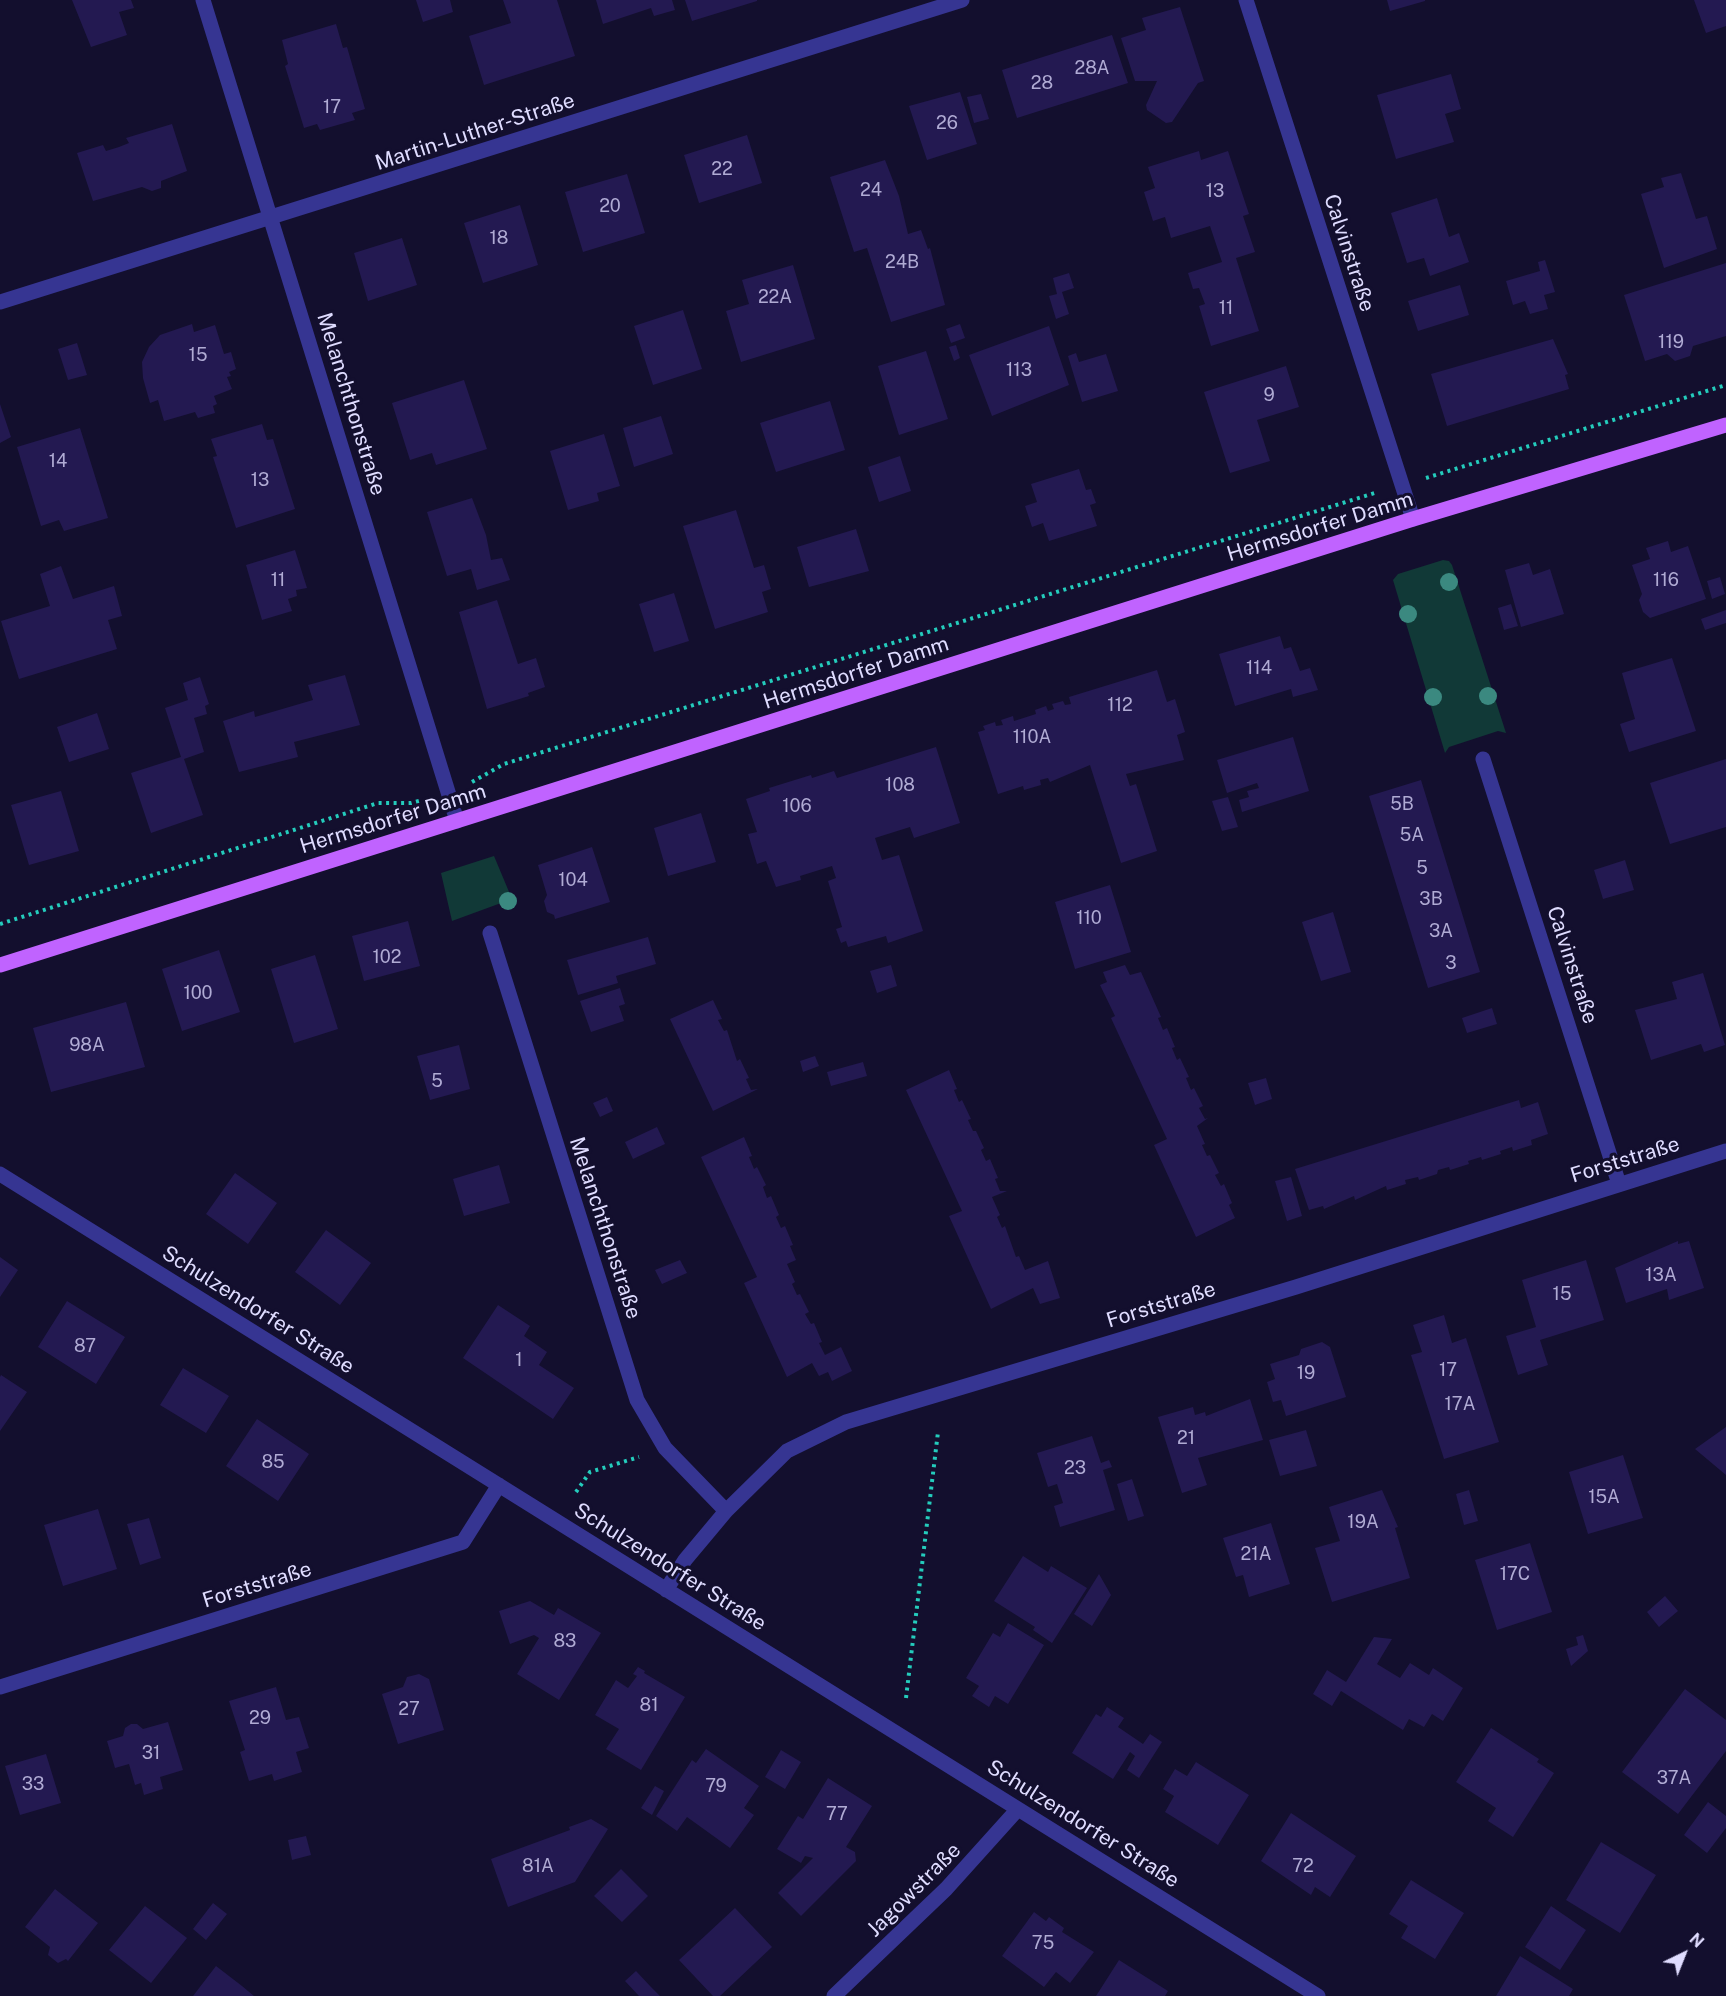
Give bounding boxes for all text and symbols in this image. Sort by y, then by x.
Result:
house number: 28A [1074,57,1110,79]
house number: 28 [1031,72,1053,94]
street label: Martin-Luther-Straße [372,88,578,176]
house number: 17 [323,96,341,118]
house number: 26 [936,112,958,134]
house number: 22 [711,158,733,180]
house number: 24 [860,179,882,201]
house number: 13 [1206,180,1224,202]
street label: Calvinstraße [1318,191,1380,315]
house number: 20 [599,195,621,217]
house number: 18 [490,227,508,249]
house number: 24B [885,251,919,273]
house number: 22A [758,286,792,308]
house number: 11 [1219,297,1233,319]
street label: Melanchthonstraße [311,310,391,498]
house number: 119 [1658,331,1684,353]
house number: 15 [189,344,207,366]
house number: 113 [1006,359,1032,381]
house number: 9 [1263,384,1275,406]
house number: 14 [49,450,67,472]
house number: 13 [251,469,269,491]
street label: Hermsdorfer Damm [1224,487,1416,567]
house number: 11 [271,569,285,591]
house number: 116 [1653,569,1679,591]
street label: Hermsdorfer Damm [760,631,952,715]
house number: 114 [1246,657,1272,679]
house number: 112 [1107,694,1133,716]
house number: 110A [1013,726,1051,748]
house number: 108 [885,774,915,796]
street label: Hermsdorfer Damm [297,779,489,859]
house number: 5B [1390,793,1414,815]
house number: 106 [782,795,812,817]
house number: 5A [1400,824,1424,846]
house number: 5 [1416,857,1428,879]
house number: 104 [558,869,588,891]
house number: 3B [1419,888,1443,910]
street label: Calvinstraße [1541,903,1603,1027]
house number: 110 [1076,907,1102,929]
house number: 3A [1429,920,1453,942]
house number: 102 [372,946,402,968]
house number: 3 [1445,952,1457,974]
house number: 100 [183,982,213,1004]
house number: 98A [69,1034,105,1056]
house number: 5 [431,1070,443,1092]
street label: Forststraße [1567,1131,1683,1189]
street label: Melanchthonstraße [564,1134,646,1322]
street label: Schulzendorfer Straße [157,1240,359,1380]
house number: 13A [1645,1264,1677,1286]
street label: Forststraße [1103,1276,1219,1334]
house number: 15 [1553,1283,1571,1305]
house number: 87 [74,1335,96,1357]
house number: 1 [515,1349,523,1371]
house number: 17 [1439,1359,1457,1381]
house number: 19 [1297,1362,1315,1384]
house number: 17A [1445,1393,1475,1415]
house number: 21 [1177,1427,1195,1449]
house number: 85 [261,1451,285,1473]
house number: 23 [1064,1457,1086,1479]
house number: 15A [1588,1486,1620,1508]
street label: Schulzendorfer Straße [569,1497,771,1637]
house number: 19A [1347,1511,1379,1533]
house number: 21A [1241,1543,1271,1565]
street label: Forststraße [199,1556,315,1614]
house number: 17C [1500,1563,1530,1585]
house number: 83 [554,1630,576,1652]
house number: 81 [640,1694,658,1716]
house number: 27 [398,1698,420,1720]
house number: 29 [249,1707,271,1729]
house number: 31 [142,1742,160,1764]
street label: Schulzendorfer Straße [982,1754,1184,1894]
house number: 37A [1657,1767,1691,1789]
house number: 33 [22,1773,44,1795]
house number: 79 [705,1775,727,1797]
house number: 77 [826,1803,848,1825]
street label: Jagowstraße [862,1838,966,1942]
house number: 81A [522,1855,554,1877]
house number: 72 [1292,1855,1314,1877]
north arrow [1654,1924,1714,1984]
text: N [1686,1929,1708,1952]
house number: 75 [1032,1932,1054,1954]

